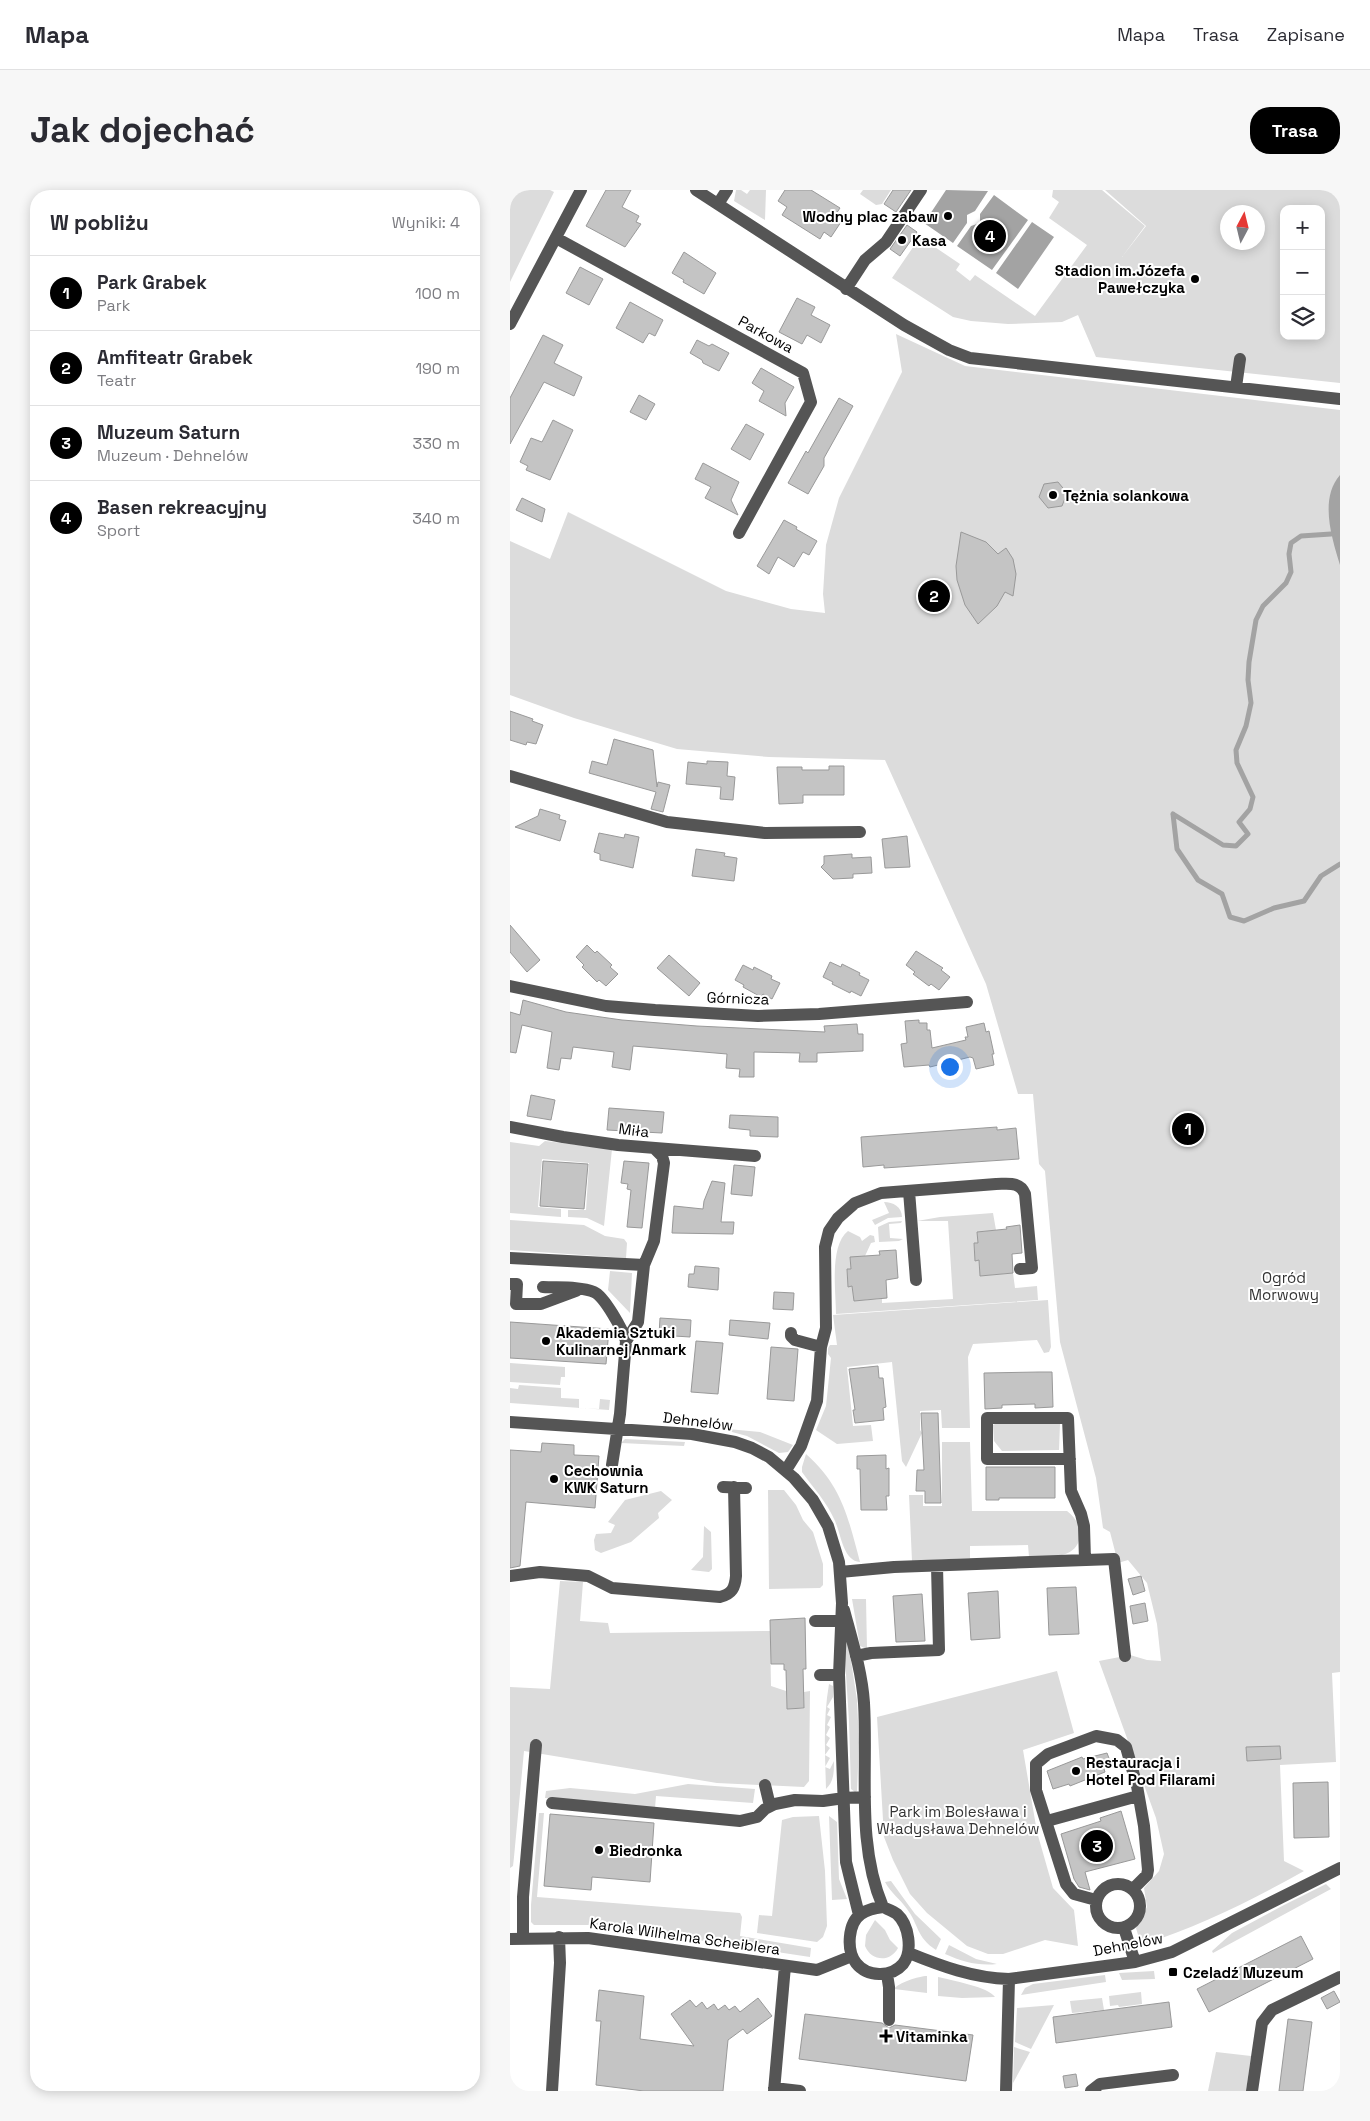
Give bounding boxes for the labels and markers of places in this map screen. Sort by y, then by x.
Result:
place label: Wodny plac zabaw [803,207,938,226]
marker: Wodny plac zabaw [942,210,954,222]
pin: 4 [974,217,1006,255]
place label: Kasa [912,231,947,250]
marker: Kasa [896,234,908,246]
place label: Stadion im.Józefa Pawełczyka [1055,261,1185,297]
marker: Stadion im.Józefa Pawełczyka [1189,273,1201,285]
place label: Tężnia solankowa [1063,486,1189,505]
marker: Tężnia solankowa [1047,489,1059,501]
pin: 2 [918,577,950,615]
pin: 1 [1172,1110,1204,1148]
place label: Akademia Sztuki Kulinarnej Anmark [556,1323,687,1359]
marker: Akademia Sztuki Kulinarnej Anmark [540,1335,552,1347]
place label: Cechownia KWK Saturn [564,1461,649,1497]
marker: Cechownia KWK Saturn [548,1473,560,1485]
place label: Restauracja i Hotel Pod Filarami [1086,1753,1215,1789]
marker: Restauracja i Hotel Pod Filarami [1070,1765,1082,1777]
pin: 3 [1081,1827,1113,1865]
place label: Biedronka [609,1841,683,1860]
marker: Biedronka [593,1844,605,1856]
place label: Czeladź Muzeum [1183,1963,1303,1982]
marker: Czeladź Muzeum [1167,1966,1179,1978]
place label: Vitaminka [896,2027,968,2046]
marker: Vitaminka [880,2030,892,2042]

